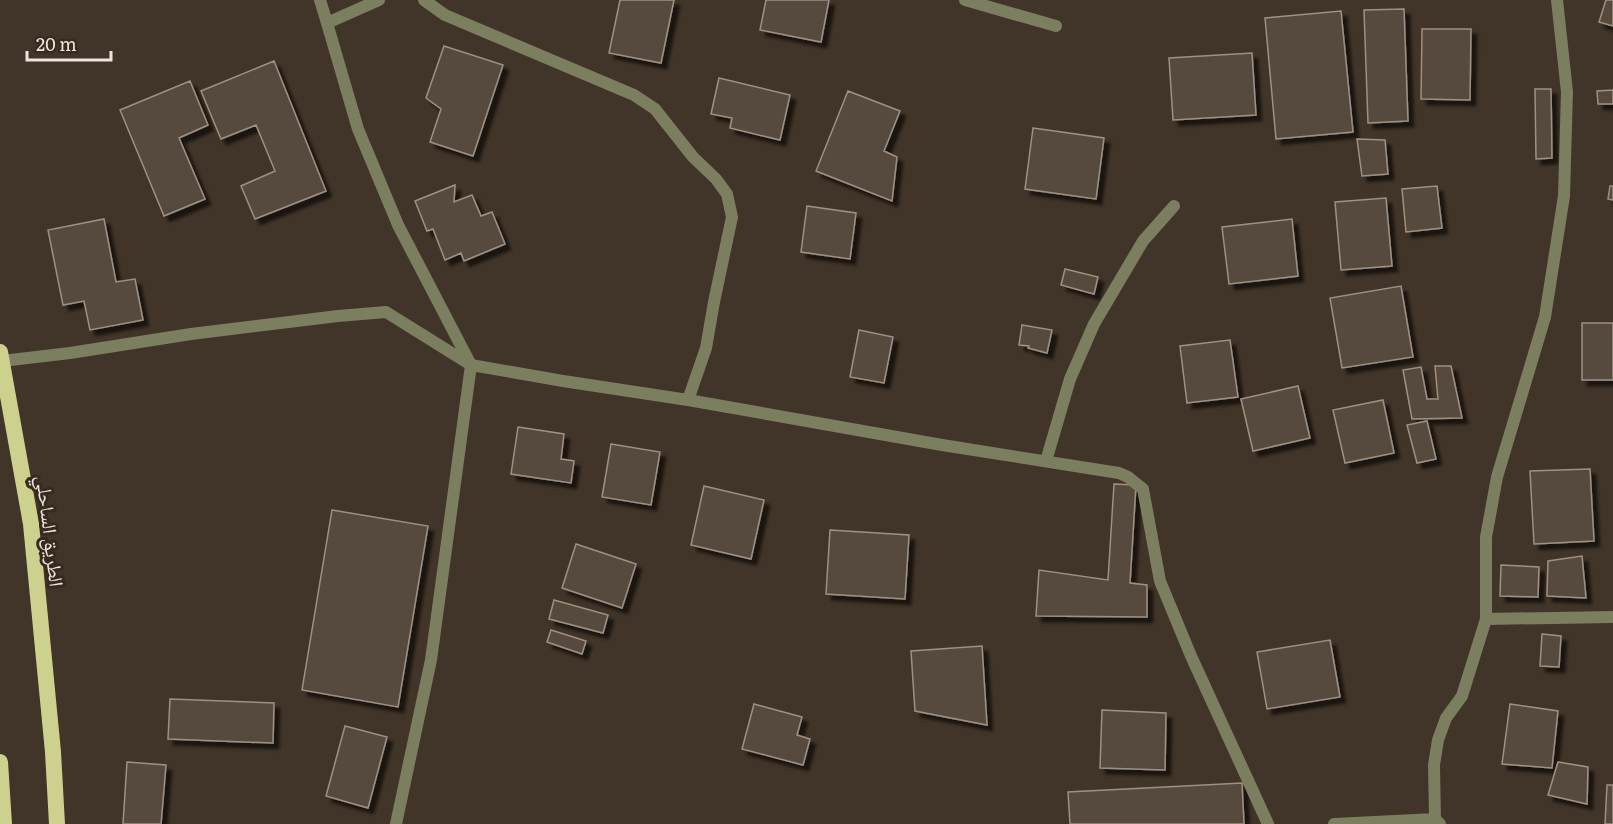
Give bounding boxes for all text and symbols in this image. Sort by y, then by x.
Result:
scale bar [27,24,111,62]
text: 20 m [36,30,77,57]
street label: الطريق الساحلي [27,473,74,589]

